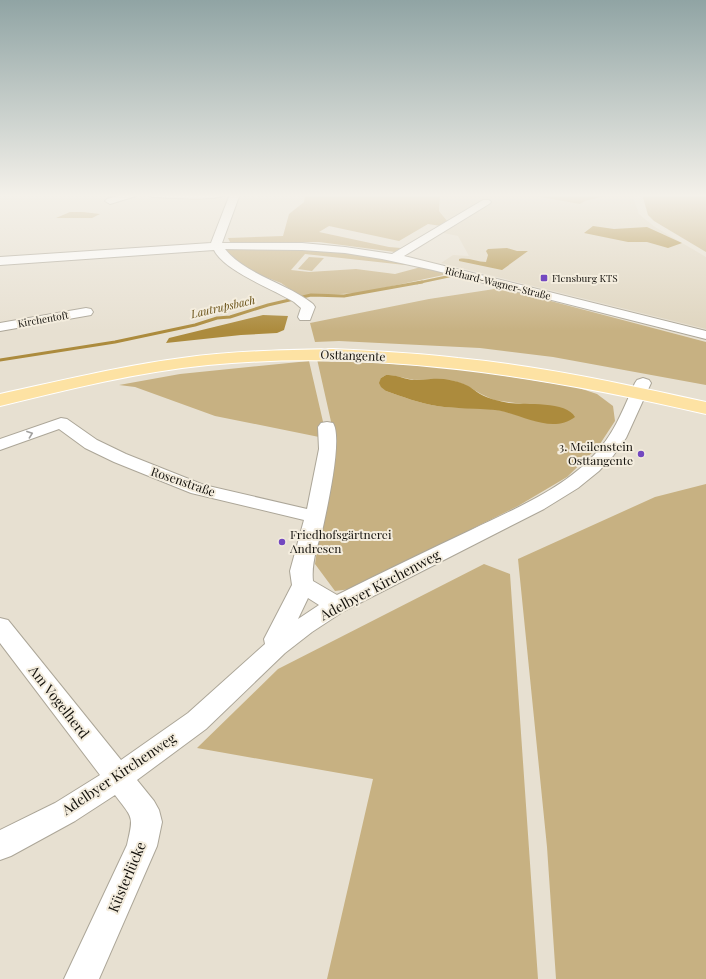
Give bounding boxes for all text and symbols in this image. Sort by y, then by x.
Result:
street label: Richard-Wagner-Straße [444,263,552,303]
place label: Flensburg KTS [552,271,618,285]
marker: Flensburg KTS [539,273,549,283]
water label: Lautrupsbach [188,292,256,321]
street label: Kirchentoft [16,308,70,330]
street label: Osttangente [320,346,386,364]
one-way arrow [27,430,34,439]
place label: 3. Meilenstein Osttangente [559,438,633,468]
marker: 3. Meilenstein Osttangente [636,449,646,459]
street label: Rosenstraße [149,463,218,500]
place label: Friedhofsgärtnerei Andresen [289,526,392,556]
marker: Friedhofsgärtnerei Andresen [277,537,287,547]
street label: Adelbyer Kirchenweg [315,544,444,625]
street label: Am Vogelherd [24,661,94,742]
street label: Adelbyer Kirchenweg [57,728,180,819]
street label: Küsterlücke [103,839,150,915]

